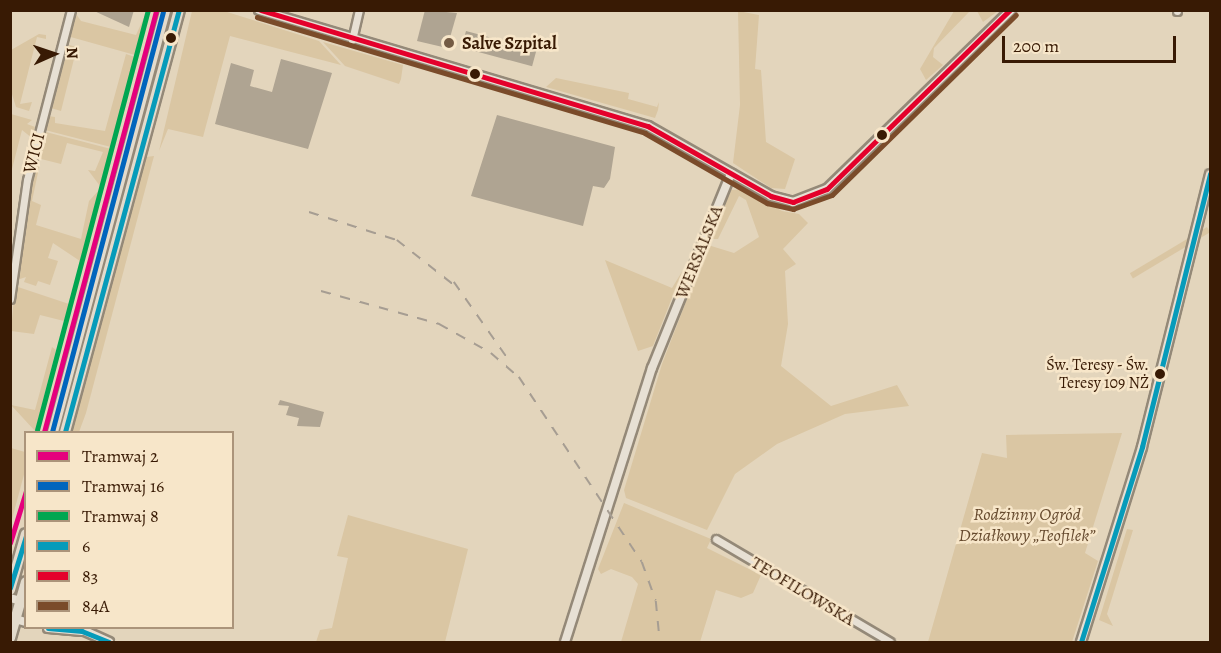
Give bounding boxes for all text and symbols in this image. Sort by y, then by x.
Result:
north arrow [24,24,84,84]
scale bar [1005,24,1179,62]
unlabelled marker [165,32,177,44]
place label: Salve Szpital [462,32,557,54]
marker: Salve Szpital [440,34,458,52]
text: 200 m [1013,34,1059,58]
text: N [61,47,83,59]
unlabelled marker [469,68,481,80]
unlabelled marker [876,129,888,141]
street label: WICI [19,130,49,176]
street label: WERSALSKA [671,202,727,302]
place label: Św. Teresy - Św. Teresy 109 NŻ [1045,355,1149,393]
marker: Św. Teresy - Św. Teresy 109 NŻ [1154,368,1166,380]
legend [24,431,234,629]
text: Tramwaj 2 [82,444,158,468]
text: Tramwaj 16 [82,474,164,498]
text: Tramwaj 8 [82,504,159,528]
park label: Rodzinny Ogród Działkowy „Teofilek” [959,504,1095,546]
text: 6 [82,534,90,558]
street label: TEOFILOWSKA [747,552,859,630]
text: 83 [82,564,98,588]
text: 84A [82,594,109,618]

